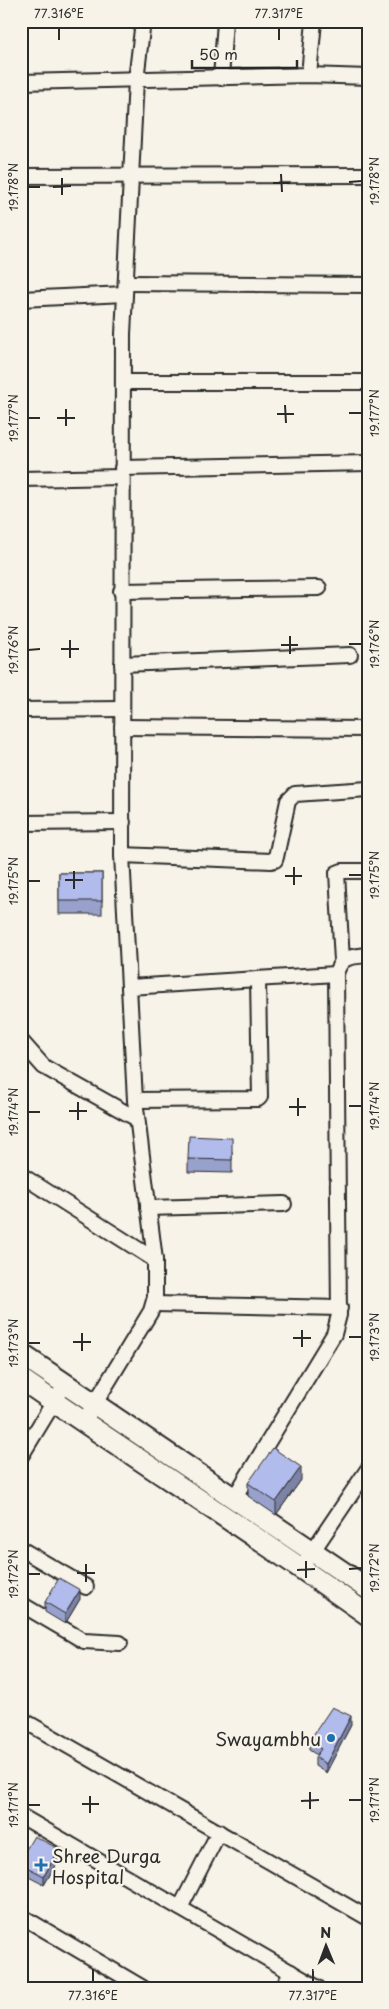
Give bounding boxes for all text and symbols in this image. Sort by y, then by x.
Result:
text: 77.316°E [34,4,84,22]
text: 77.317°E [255,4,303,22]
scale bar [192,38,296,70]
text: 50 m [199,42,238,65]
text: 19.178°N [365,157,383,205]
text: 19.178°N [4,163,22,211]
text: 19.177°N [365,389,383,437]
text: 19.177°N [4,394,22,442]
text: 19.176°N [365,620,383,668]
text: 19.176°N [4,626,22,674]
text: 19.175°N [365,851,383,899]
text: 19.175°N [4,857,22,905]
text: 19.174°N [365,1082,383,1130]
text: 19.174°N [4,1088,22,1136]
text: 19.173°N [365,1313,383,1361]
text: 19.173°N [4,1319,22,1367]
text: 19.172°N [365,1543,383,1593]
text: 19.172°N [4,1549,22,1599]
place label: Swayambhu [215,1725,321,1752]
marker: Swayambhu [325,1732,337,1744]
text: 19.171°N [365,1777,383,1823]
text: 19.171°N [4,1782,22,1828]
place label: Shree Durga Hospital [52,1842,161,1890]
marker: Shree Durga Hospital [34,1858,48,1872]
north arrow [302,1922,352,1972]
text: N [320,1922,331,1943]
text: 77.316°E [68,1986,118,2004]
text: 77.317°E [289,1986,337,2004]

